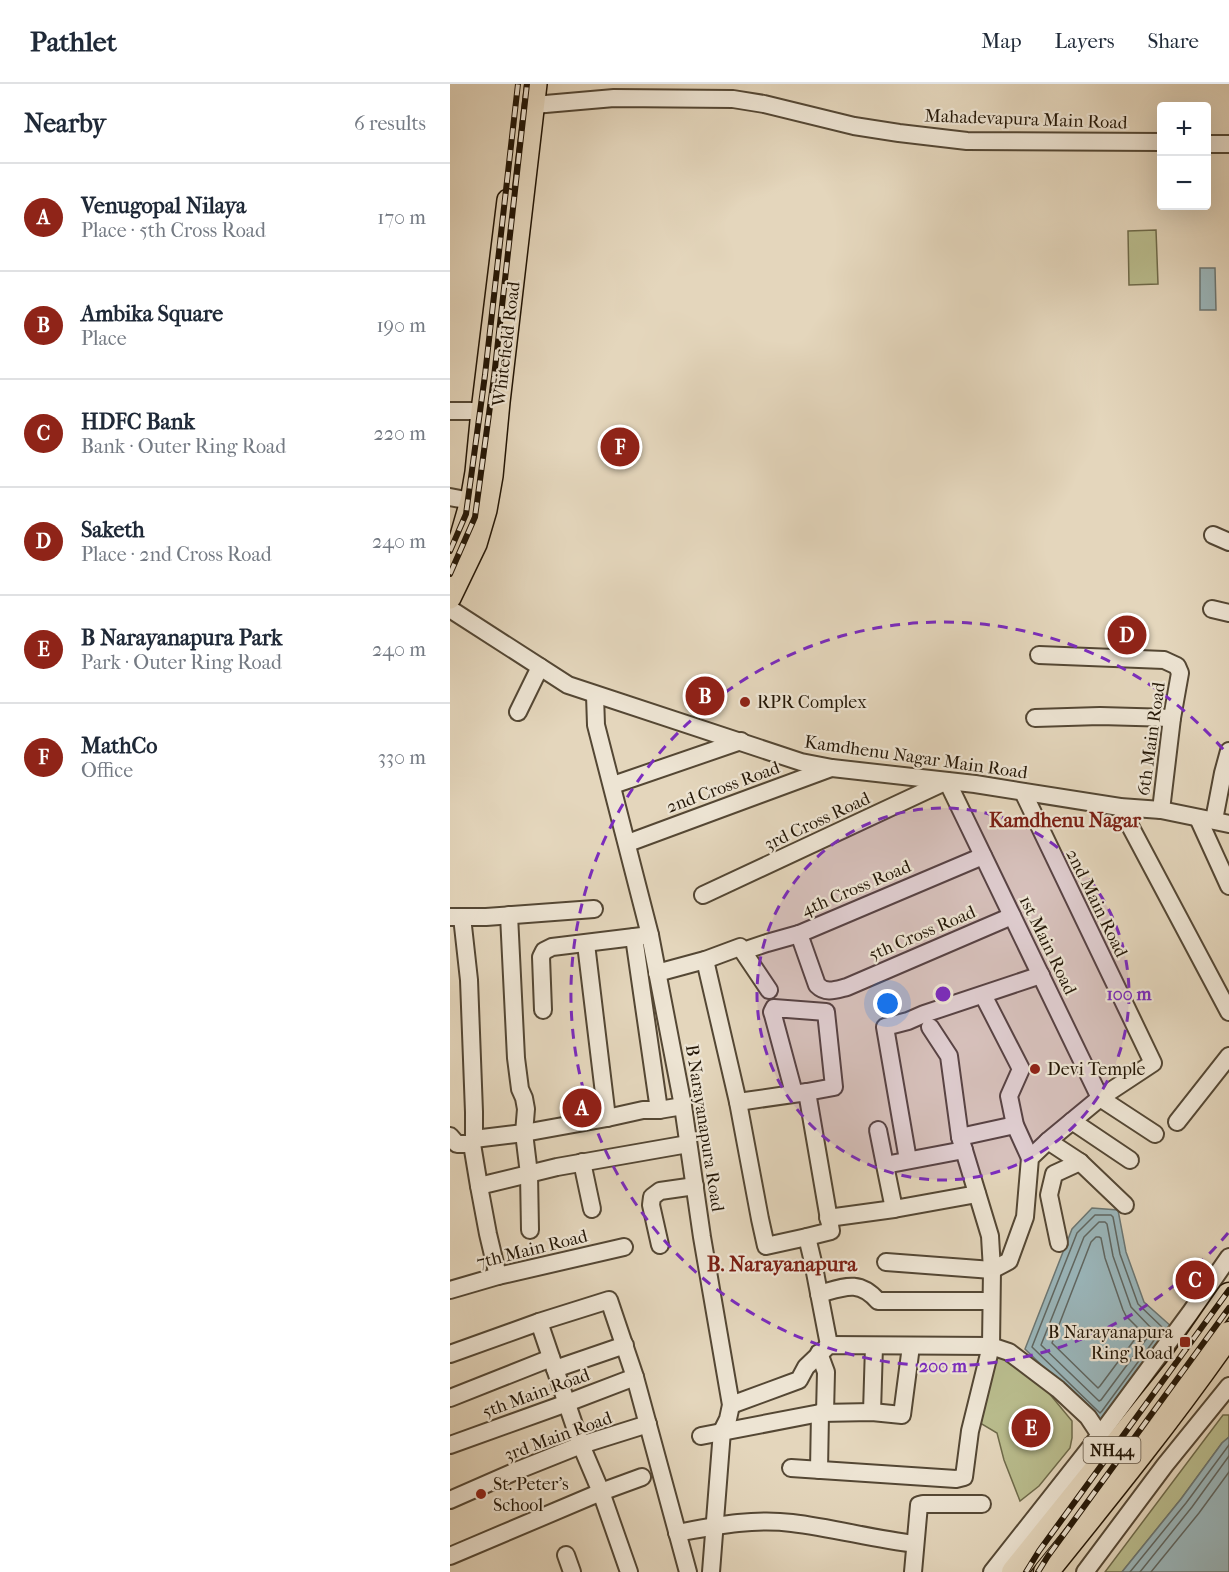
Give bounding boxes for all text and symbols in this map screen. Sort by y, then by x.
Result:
text: Pathlet [30,25,117,58]
text: Map [981,29,1022,53]
text: Layers [1055,29,1114,53]
text: Share [1147,29,1199,53]
map controls [1157,102,1211,210]
button: + [1157,102,1211,156]
street label: Mahadevapura Main Road [924,105,1128,134]
text: Nearby [24,108,106,139]
text: 6 results [354,112,426,135]
button: − [1157,156,1211,210]
text: Venugopal Nilaya [81,193,246,219]
text: A [37,206,50,229]
text: 170 m [377,206,426,229]
text: Place · 5th Cross Road [81,219,266,242]
street label: Whitefield Road [488,280,525,409]
text: Ambika Square [81,301,223,327]
text: B [37,314,50,337]
text: 190 m [376,314,426,337]
text: Place [81,327,127,350]
text: HDFC Bank [81,409,195,435]
text: C [37,422,50,445]
text: 220 m [373,422,426,445]
pin: F [600,424,640,470]
text: Bank · Outer Ring Road [81,435,286,458]
text: Saketh [81,517,145,543]
text: D [36,530,51,553]
text: 240 m [372,530,426,553]
text: Place · 2nd Cross Road [81,543,272,566]
pin: D [1108,612,1146,658]
text: B Narayanapura Park [81,625,282,651]
text: E [37,638,50,661]
text: 240 m [372,638,426,661]
text: Park · Outer Ring Road [81,651,282,674]
pin: B [686,674,724,718]
street label: 6th Main Road [1133,681,1170,797]
place label: RPR Complex [757,692,867,713]
marker: RPR Complex [738,695,752,709]
street label: Kamdhenu Nagar Main Road [803,731,1029,784]
text: MathCo [81,733,157,759]
text: F [38,746,49,769]
text: 330 m [378,746,426,769]
street label: 2nd Cross Road [664,757,783,818]
text: Office [81,759,133,782]
street label: 3rd Cross Road [761,788,874,855]
district label: Kamdhenu Nagar [989,809,1141,832]
street label: 2nd Main Road [1061,846,1132,961]
street label: 4th Cross Road [798,856,914,921]
street label: 1st Main Road [1014,892,1081,998]
street label: 5th Cross Road [866,901,979,965]
centre of rings [933,984,953,1004]
text: 100 m [1106,984,1153,1005]
your location [873,989,902,1018]
street label: B Narayanapura Road [681,1043,728,1213]
place label: Devi Temple [1047,1059,1146,1080]
marker: Devi Temple [1028,1062,1042,1076]
pin: A [562,1086,602,1130]
street label: 7th Main Road [474,1226,590,1273]
district label: B. Narayanapura [707,1252,858,1276]
pin: C [1176,1258,1214,1302]
place label: B Narayanapura Ring Road [1048,1322,1174,1364]
marker: B Narayanapura Ring Road [1178,1335,1192,1349]
text: 200 m [919,1356,968,1377]
street label: 5th Main Road [480,1364,593,1423]
pin: E [1012,1406,1050,1450]
street label: 3rd Main Road [502,1407,615,1466]
road number: NH44 [1084,1437,1140,1463]
place label: St. Peter's School [493,1474,569,1516]
marker: St. Peter's School [474,1487,488,1501]

